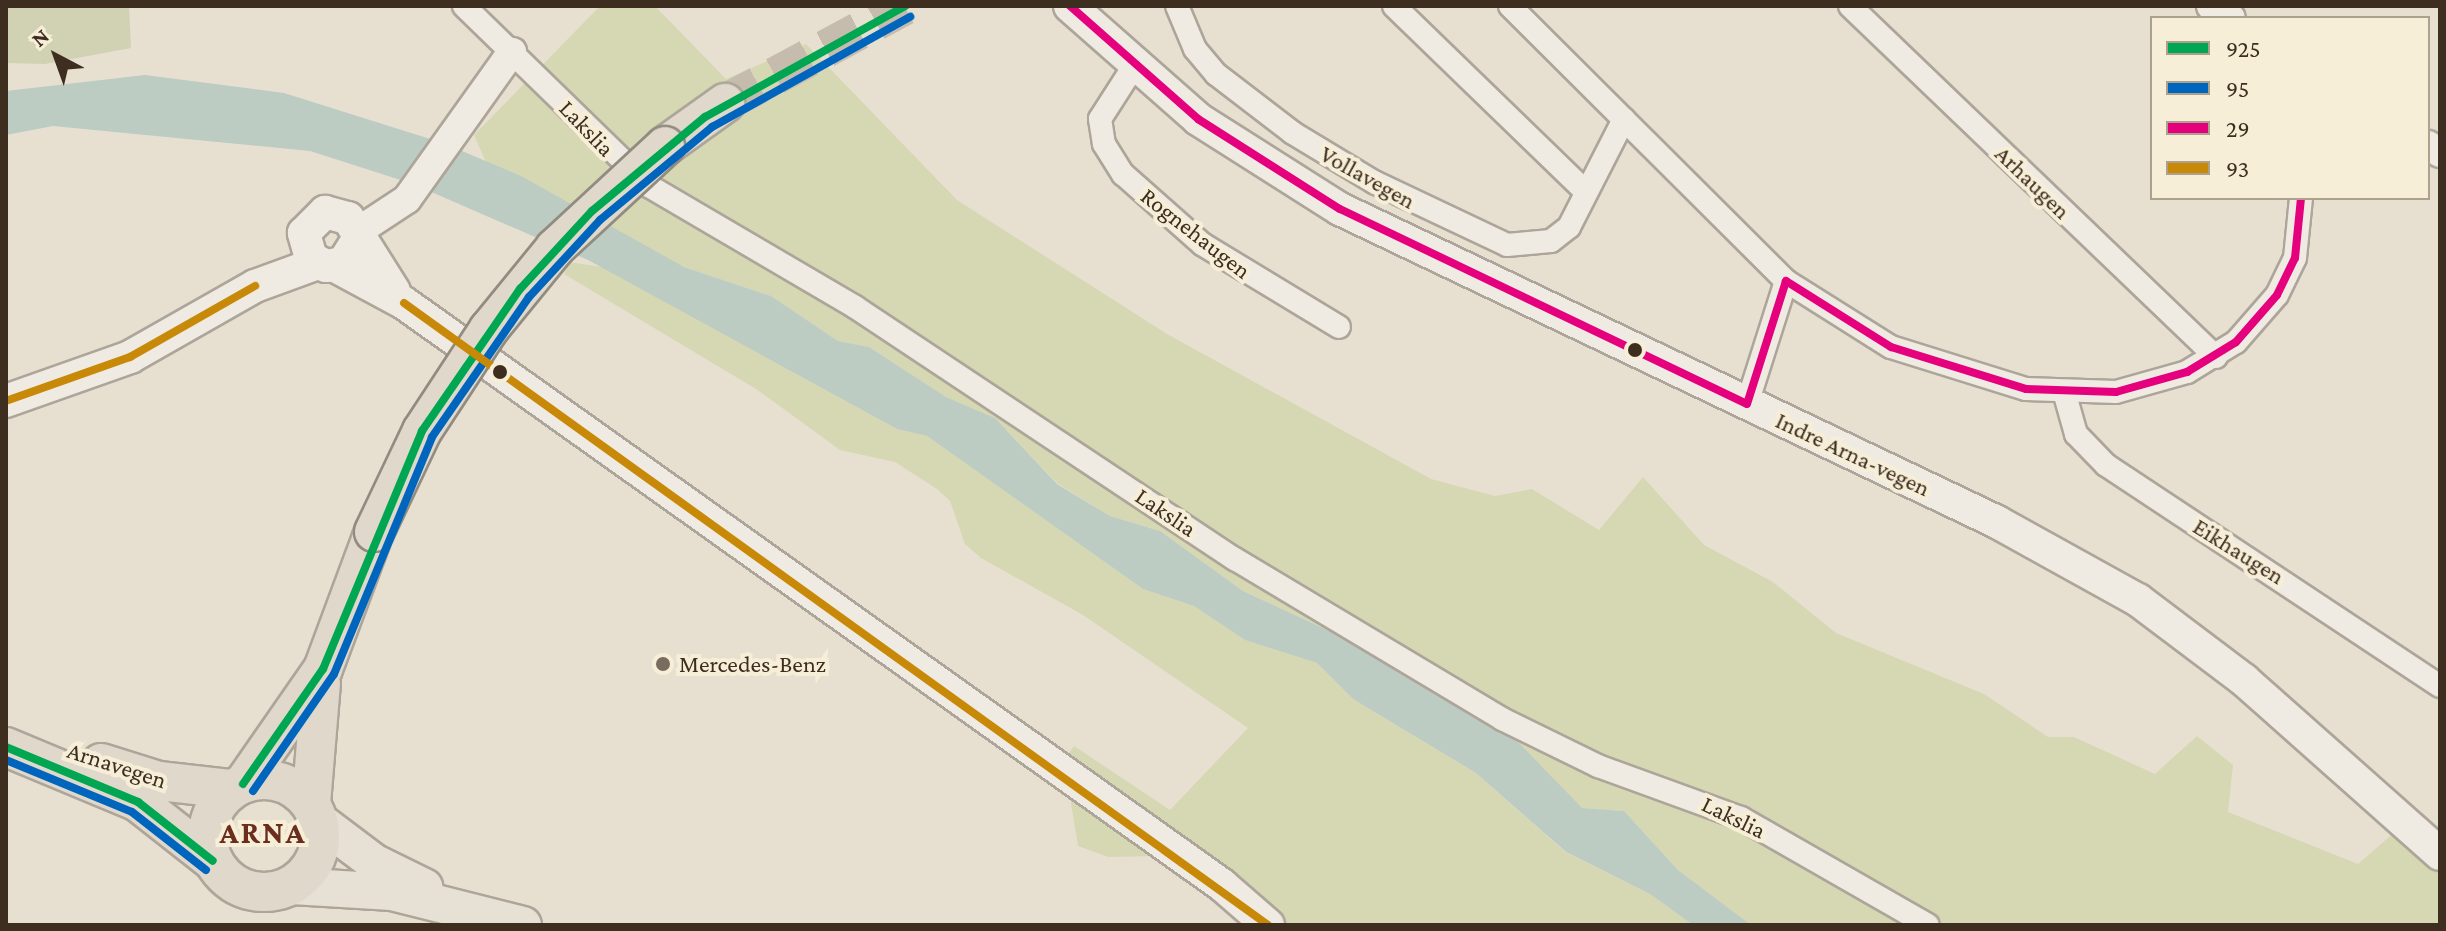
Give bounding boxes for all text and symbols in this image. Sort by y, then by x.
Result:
north arrow [16,16,96,96]
legend [2150,16,2430,200]
text: N [26,23,54,52]
text: 925 [2226,35,2261,62]
text: 95 [2226,75,2249,102]
street label: Lakslia [553,94,621,162]
text: 29 [2226,115,2250,142]
street label: Vollavegen [1315,139,1421,215]
street label: Arhaugen [1989,139,2077,225]
text: 93 [2226,155,2249,182]
street label: Rognehaugen [1135,181,1257,285]
unlabelled marker [1627,342,1643,358]
unlabelled marker [492,364,508,380]
street label: Indre Arna-vegen [1771,406,1935,502]
street label: Lakslia [1130,481,1202,543]
street label: Eikhaugen [2188,512,2290,590]
place label: Mercedes-Benz [679,650,826,678]
marker: Mercedes-Benz [654,655,672,673]
street label: Arnavegen [64,735,170,795]
street label: Lakslia [1697,789,1771,845]
district label: ARNA [219,813,307,851]

